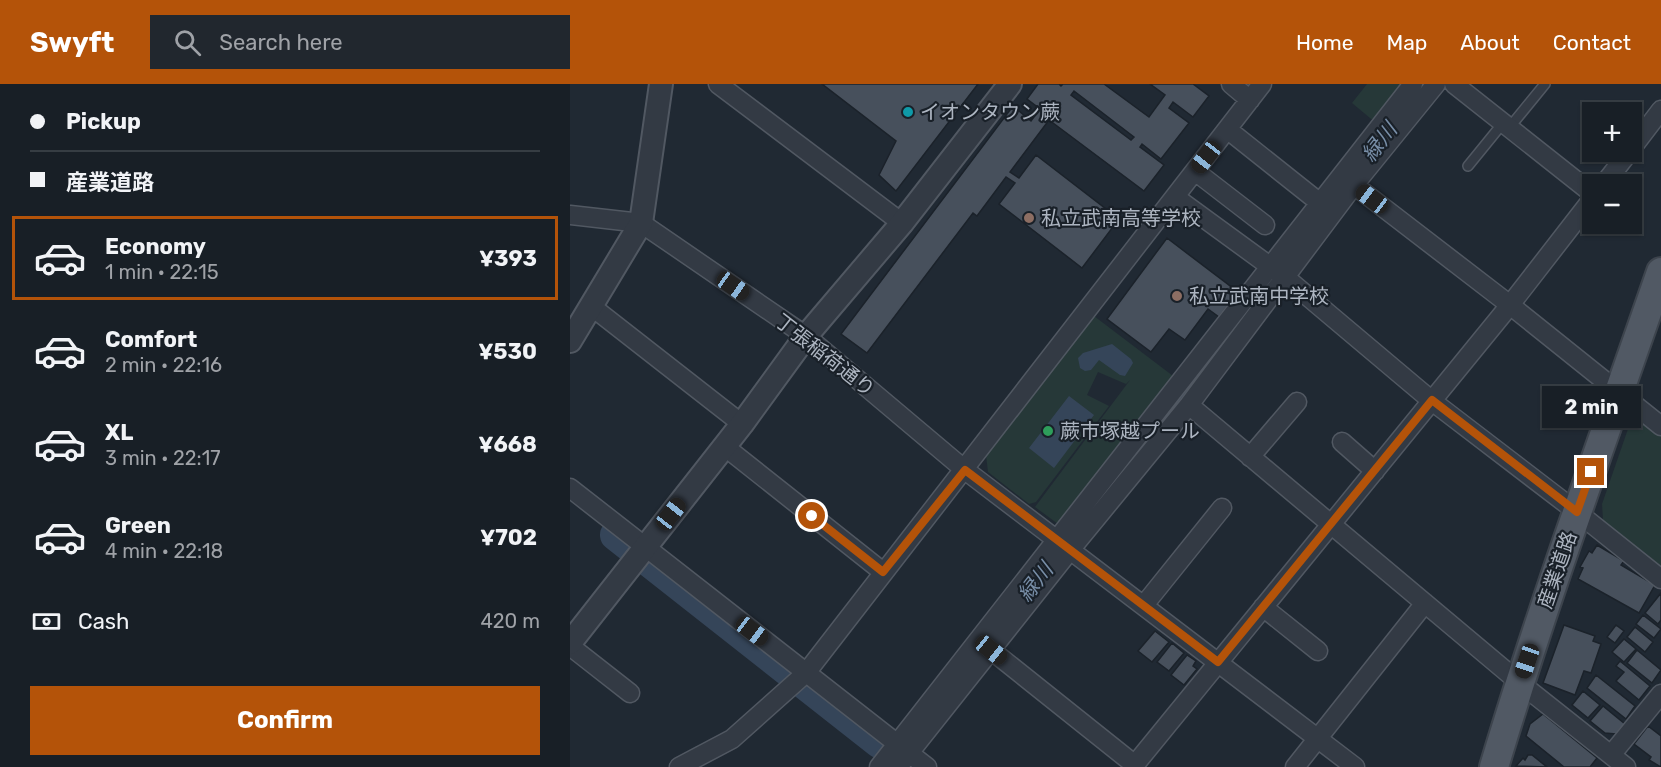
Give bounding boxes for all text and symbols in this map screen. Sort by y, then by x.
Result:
search box [150,15,570,69]
text: Swyft [30,26,114,59]
icon: search [171,26,204,59]
text: Search here [219,29,343,56]
text: Home [1296,30,1353,55]
text: Map [1386,30,1427,55]
text: About [1460,30,1520,55]
text: Contact [1553,30,1631,55]
place label: イオンタウン蕨 [920,100,1060,124]
map controls [1582,102,1642,234]
button: + [1582,102,1642,162]
marker: イオンタウン蕨 [901,105,915,119]
text: Pickup [66,108,141,135]
water label: 緑川 [1356,116,1403,166]
car [1188,137,1224,177]
text: 産業道路 [66,169,154,196]
button: − [1582,174,1642,234]
car [1352,181,1392,217]
place label: 私立武南高等学校 [1041,206,1201,230]
marker: 私立武南高等学校 [1022,211,1036,225]
icon: car [33,231,87,285]
text: Economy [105,233,206,260]
text: ¥393 [479,245,537,272]
text: 1 min · 22:15 [105,260,219,284]
car [713,268,753,304]
place label: 私立武南中学校 [1189,284,1329,308]
marker: 私立武南中学校 [1170,289,1184,303]
street label: 丁張稲荷通り [770,309,880,401]
icon: car [33,324,87,378]
text: Comfort [105,326,197,353]
text: ¥530 [478,338,537,365]
text: 2 min · 22:16 [105,353,222,377]
callout: 2 min [1542,385,1640,427]
text: 2 min [1564,395,1619,419]
icon: car [33,417,87,471]
text: XL [105,419,133,446]
place label: 蕨市塚越プール [1060,419,1200,443]
marker: 蕨市塚越プール [1041,424,1055,438]
text: ¥668 [478,431,537,458]
text: 3 min · 22:17 [105,446,220,470]
route end [1577,458,1604,485]
car [653,494,689,534]
route start [798,502,825,529]
icon: car [33,510,87,564]
text: Green [105,512,171,539]
text: ¥702 [480,524,537,551]
street label: 産業道路 [1533,528,1581,612]
text: 4 min · 22:18 [105,539,223,563]
water label: 緑川 [1012,556,1059,606]
icon: cash [30,605,63,638]
text: Cash [78,608,129,635]
text: 420 m [480,609,540,633]
car [732,613,772,649]
car [971,632,1011,668]
car [1513,641,1541,681]
button: Confirm [30,686,540,755]

